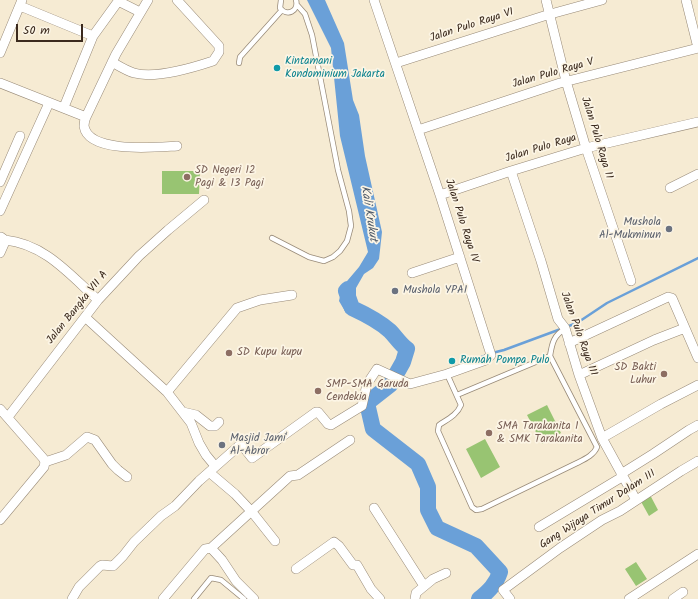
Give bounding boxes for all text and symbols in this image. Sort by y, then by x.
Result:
street label: Jalan Pulo Raya VI [428,6,516,46]
scale bar [18,16,85,42]
text: 50 m [23,21,50,40]
place label: Kintamani Kondominium Jakarta [285,55,385,81]
street label: Jalan Pulo Raya V [511,56,595,92]
marker: Kintamani Kondominium Jakarta [272,63,282,73]
street label: Jalan Pulo Raya II [577,95,615,181]
street label: Jalan Pulo Raya [504,132,578,166]
place label: SD Negeri 12 Pagi & 13 Pagi [195,164,264,190]
marker: SD Negeri 12 Pagi & 13 Pagi [182,172,192,182]
street label: Jalan Pulo Raya IV [441,177,481,265]
water label: Kali Krukut [356,185,380,243]
place label: Mushola Al-Mukminun [599,216,661,242]
marker: Mushola Al-Mukminun [664,224,674,234]
street label: Jalan Bangka VII A [44,269,112,347]
place label: Mushola YPAI [403,284,467,298]
marker: Mushola YPAI [390,286,400,296]
street label: Jalan Pulo Raya III [557,290,599,378]
place label: SD Kupu kupu [237,346,302,360]
marker: SD Kupu kupu [224,348,234,358]
place label: Rumah Pompa Pulo [460,354,549,368]
marker: Rumah Pompa Pulo [447,356,457,366]
place label: SD Bakti Luhur [614,361,656,387]
marker: SD Bakti Luhur [659,369,669,379]
place label: SMP-SMA Garuda Cendekia [326,378,409,404]
marker: SMP-SMA Garuda Cendekia [313,386,323,396]
place label: SMA Tarakanita 1 & SMK Tarakanita [497,420,583,446]
marker: SMA Tarakanita 1 & SMK Tarakanita [484,428,494,438]
place label: Masjid Jami' Al-Abror [230,432,287,458]
marker: Masjid Jami' Al-Abror [217,440,227,450]
street label: Gang Wijaya Timur Dalam III [538,468,658,552]

